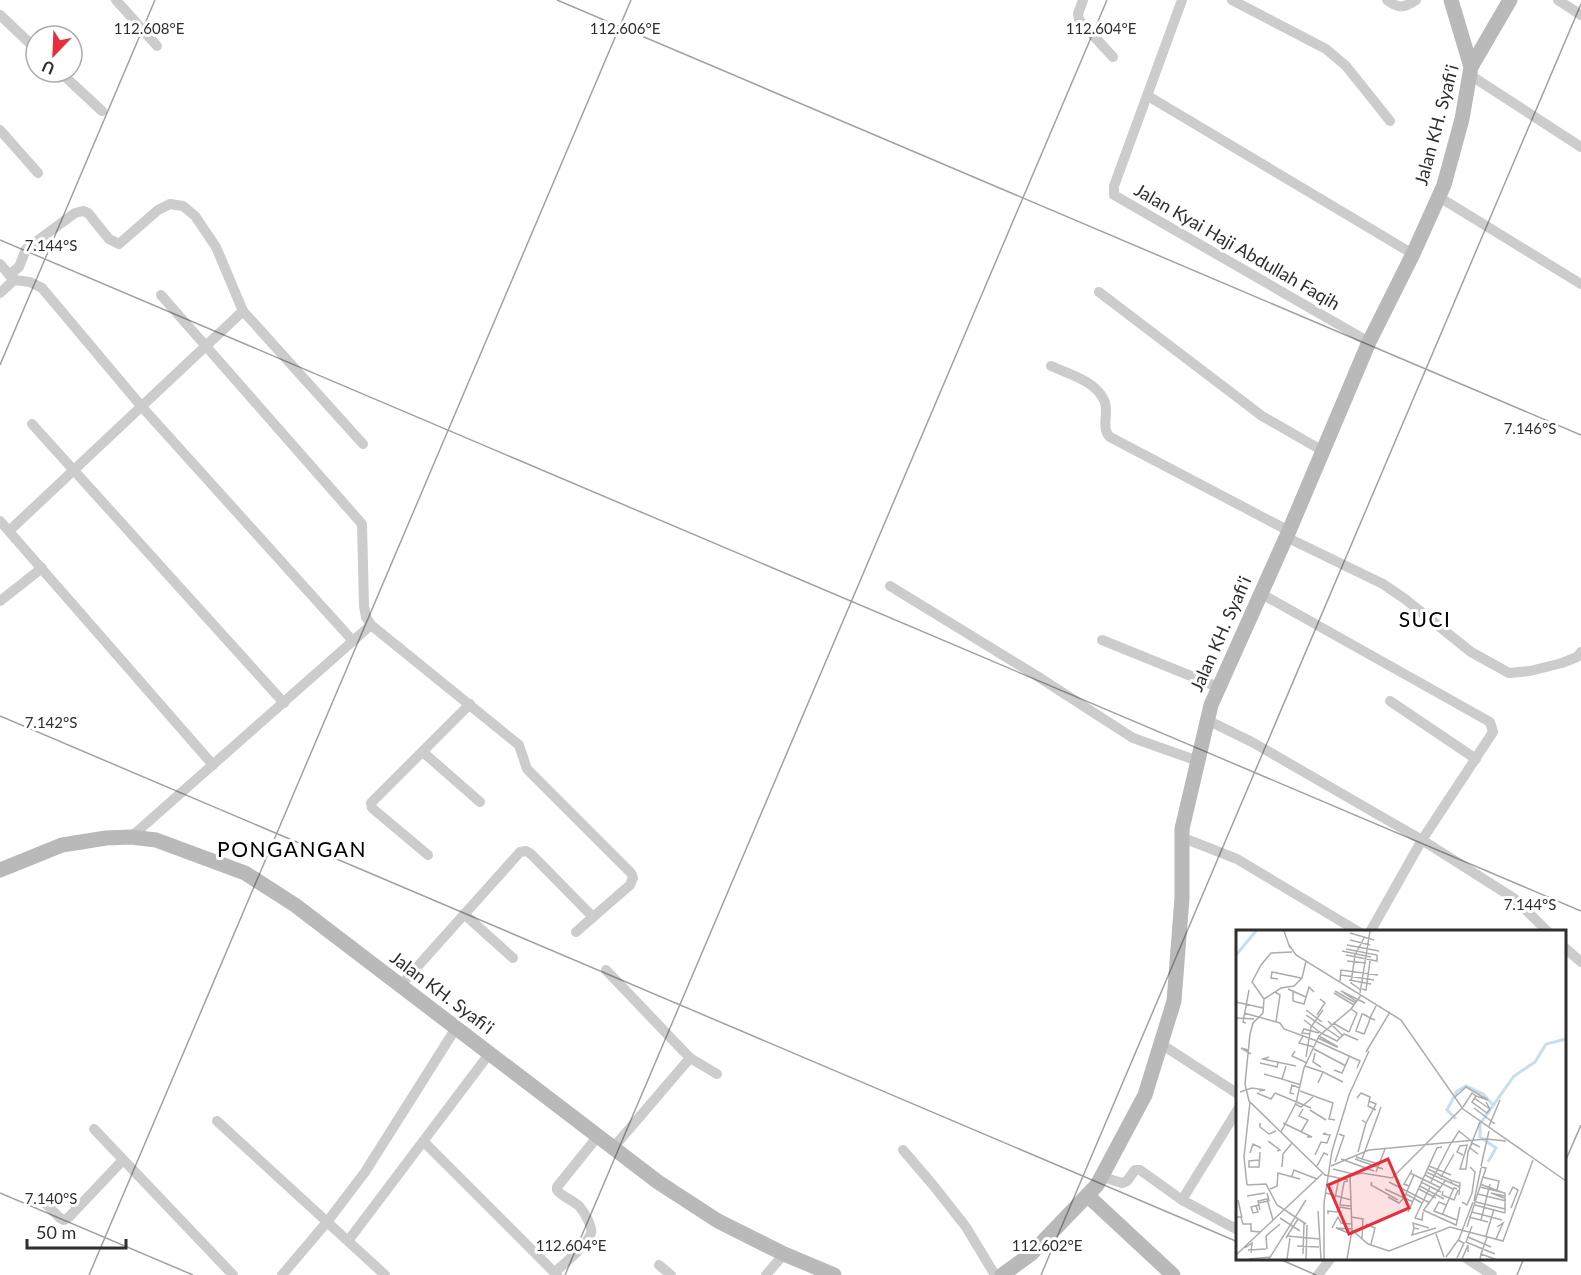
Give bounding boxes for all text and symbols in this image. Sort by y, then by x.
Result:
text: 112.608°E [114,19,184,37]
text: 112.606°E [590,19,660,37]
text: 112.604°E [1066,19,1136,37]
north arrow [24,24,84,84]
text: U [39,57,57,79]
street label: Jalan KH. Syafi'i [1409,62,1463,188]
street label: Jalan Kyai Haji Abdullah Faqih [1131,178,1344,314]
text: 7.144°S [25,236,77,254]
text: 7.146°S [1504,419,1556,437]
street label: Jalan KH. Syafi'i [1185,572,1255,695]
district label: SUCI [1399,606,1451,631]
text: 7.142°S [25,713,77,731]
district label: PONGANGAN [217,836,367,861]
text: 7.144°S [1504,895,1556,913]
inset map [1236,930,1566,1260]
street label: Jalan KH. Syafi'i [386,946,499,1038]
text: 7.140°S [25,1189,77,1207]
scale bar [27,1212,126,1250]
text: 50 m [36,1221,76,1243]
text: 112.604°E [536,1236,606,1254]
text: 112.602°E [1012,1236,1082,1254]

